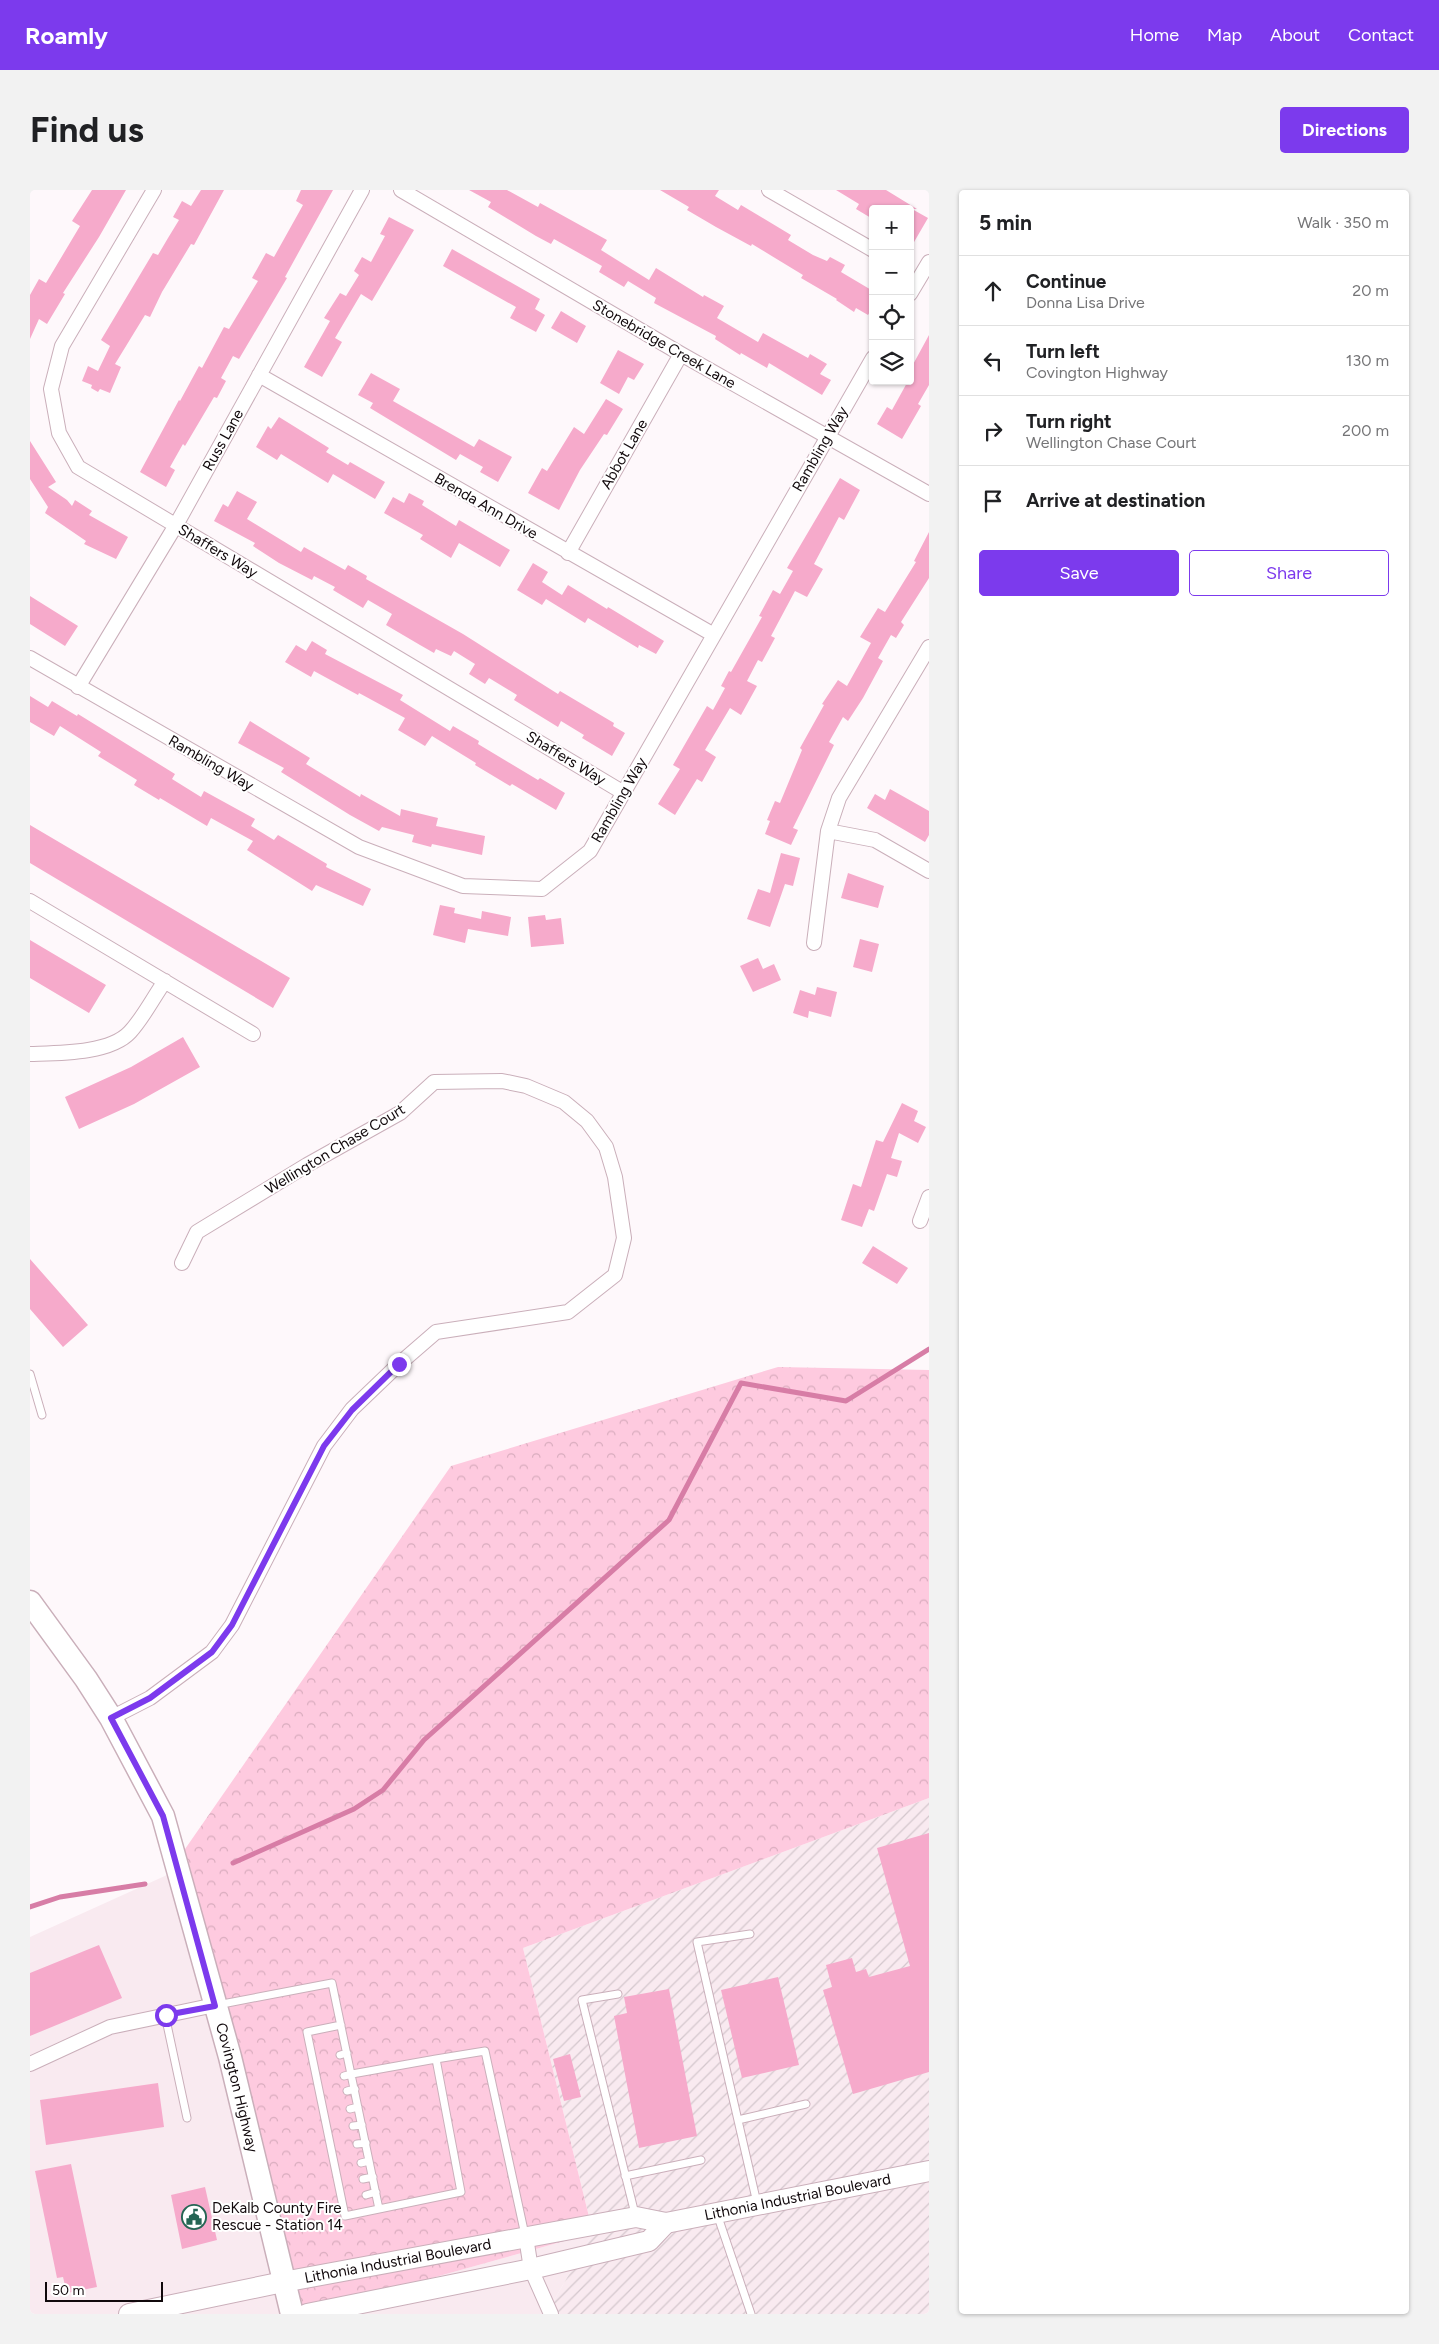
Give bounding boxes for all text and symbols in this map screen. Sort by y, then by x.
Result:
text: Roamly [25,21,108,50]
text: Home [1130,24,1179,46]
text: Map [1207,24,1242,46]
text: About [1270,24,1320,46]
text: Contact [1348,24,1414,46]
button: Directions [1280,107,1409,153]
text: Find us [30,109,144,151]
map controls [869,205,914,385]
button: + [869,205,914,250]
text: 5 min [979,210,1032,235]
text: Walk · 350 m [1297,213,1389,232]
button: − [869,250,914,295]
text: Continue [1026,270,1106,293]
icon: ahead [979,277,1007,305]
text: 20 m [1352,281,1389,300]
text: Donna Lisa Drive [1026,293,1145,312]
button: locate [869,295,914,340]
street label: Stonebridge Creek Lane [589,296,739,392]
button: layers [869,340,914,385]
text: Turn left [1026,340,1100,363]
icon: left [979,347,1007,375]
text: 130 m [1346,351,1389,370]
text: Covington Highway [1026,363,1168,382]
street label: Rambling Way [788,403,852,495]
street label: Russ Lane [199,406,247,474]
text: Turn right [1026,410,1112,433]
street label: Abbot Lane [597,416,651,492]
icon: right [979,417,1007,445]
text: 200 m [1342,421,1389,440]
text: Wellington Chase Court [1026,433,1197,452]
street label: Brenda Ann Drive [431,469,541,543]
icon: arrive [979,487,1007,515]
text: Arrive at destination [1026,489,1205,512]
street label: Shaffers Way [175,520,261,582]
button: Save [979,550,1179,596]
button: Share [1189,550,1389,596]
street label: Shaffers Way [523,727,609,789]
street label: Rambling Way [165,731,257,795]
street label: Rambling Way [587,754,651,846]
street label: Wellington Chase Court [262,1100,408,1198]
route end [388,1353,411,1376]
route start [155,2004,178,2027]
street label: Covington Highway [212,2021,262,2154]
street label: Lithonia Industrial Boulevard [703,2170,892,2224]
place label: DeKalb County Fire Rescue - Station 14 [212,2199,343,2234]
public building icon: DeKalb County Fire Rescue - Station 14 [181,2204,207,2230]
street label: Lithonia Industrial Boulevard [303,2235,493,2287]
scale bar [45,2279,162,2302]
text: 50 m [52,2282,84,2299]

